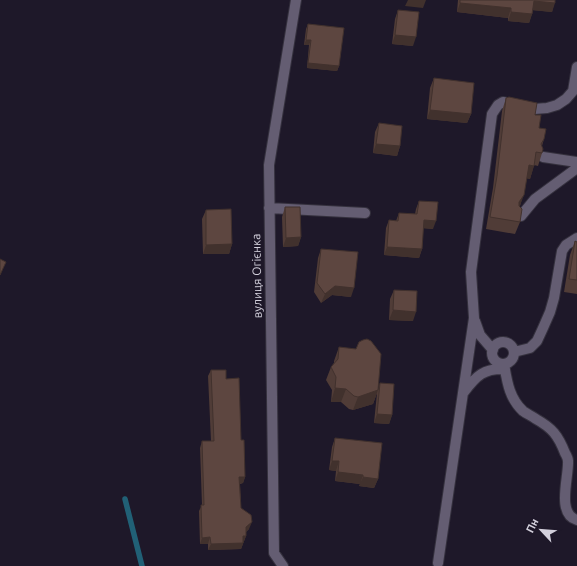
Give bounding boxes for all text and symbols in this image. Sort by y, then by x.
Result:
street label: вулиця Огієнка [249,234,264,318]
north arrow [521,510,561,550]
text: Пн [523,517,541,535]

